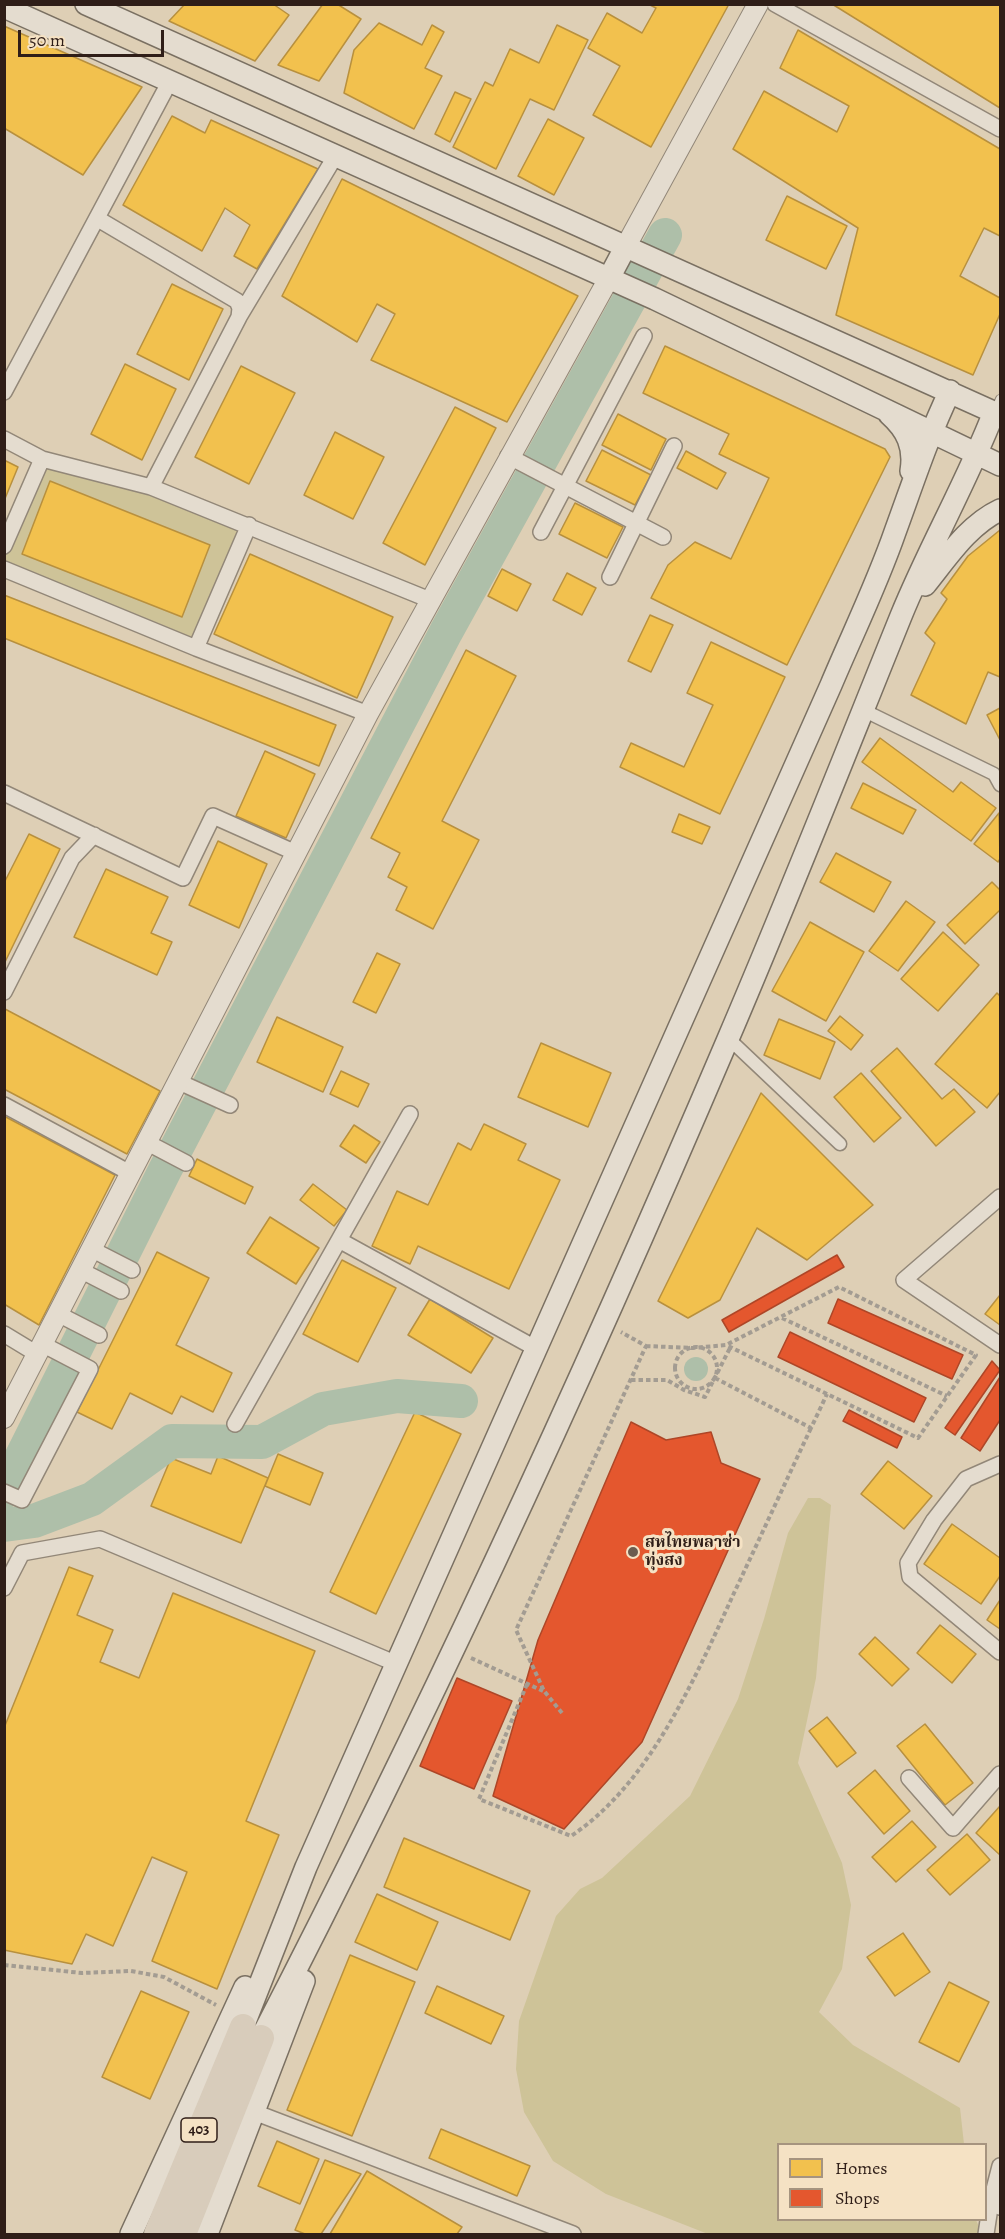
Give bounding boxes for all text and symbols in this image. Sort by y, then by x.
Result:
scale bar [21,18,166,56]
text: 50 m [29,28,65,52]
place label: สหไทยพลาซ่า ทุ่งสง [645,1533,741,1571]
marker: สหไทยพลาซ่า ทุ่งสง [626,1545,640,1559]
road number: 403 [181,2118,217,2142]
legend [777,2143,987,2221]
text: Homes [835,2156,887,2180]
text: Shops [835,2186,880,2210]

